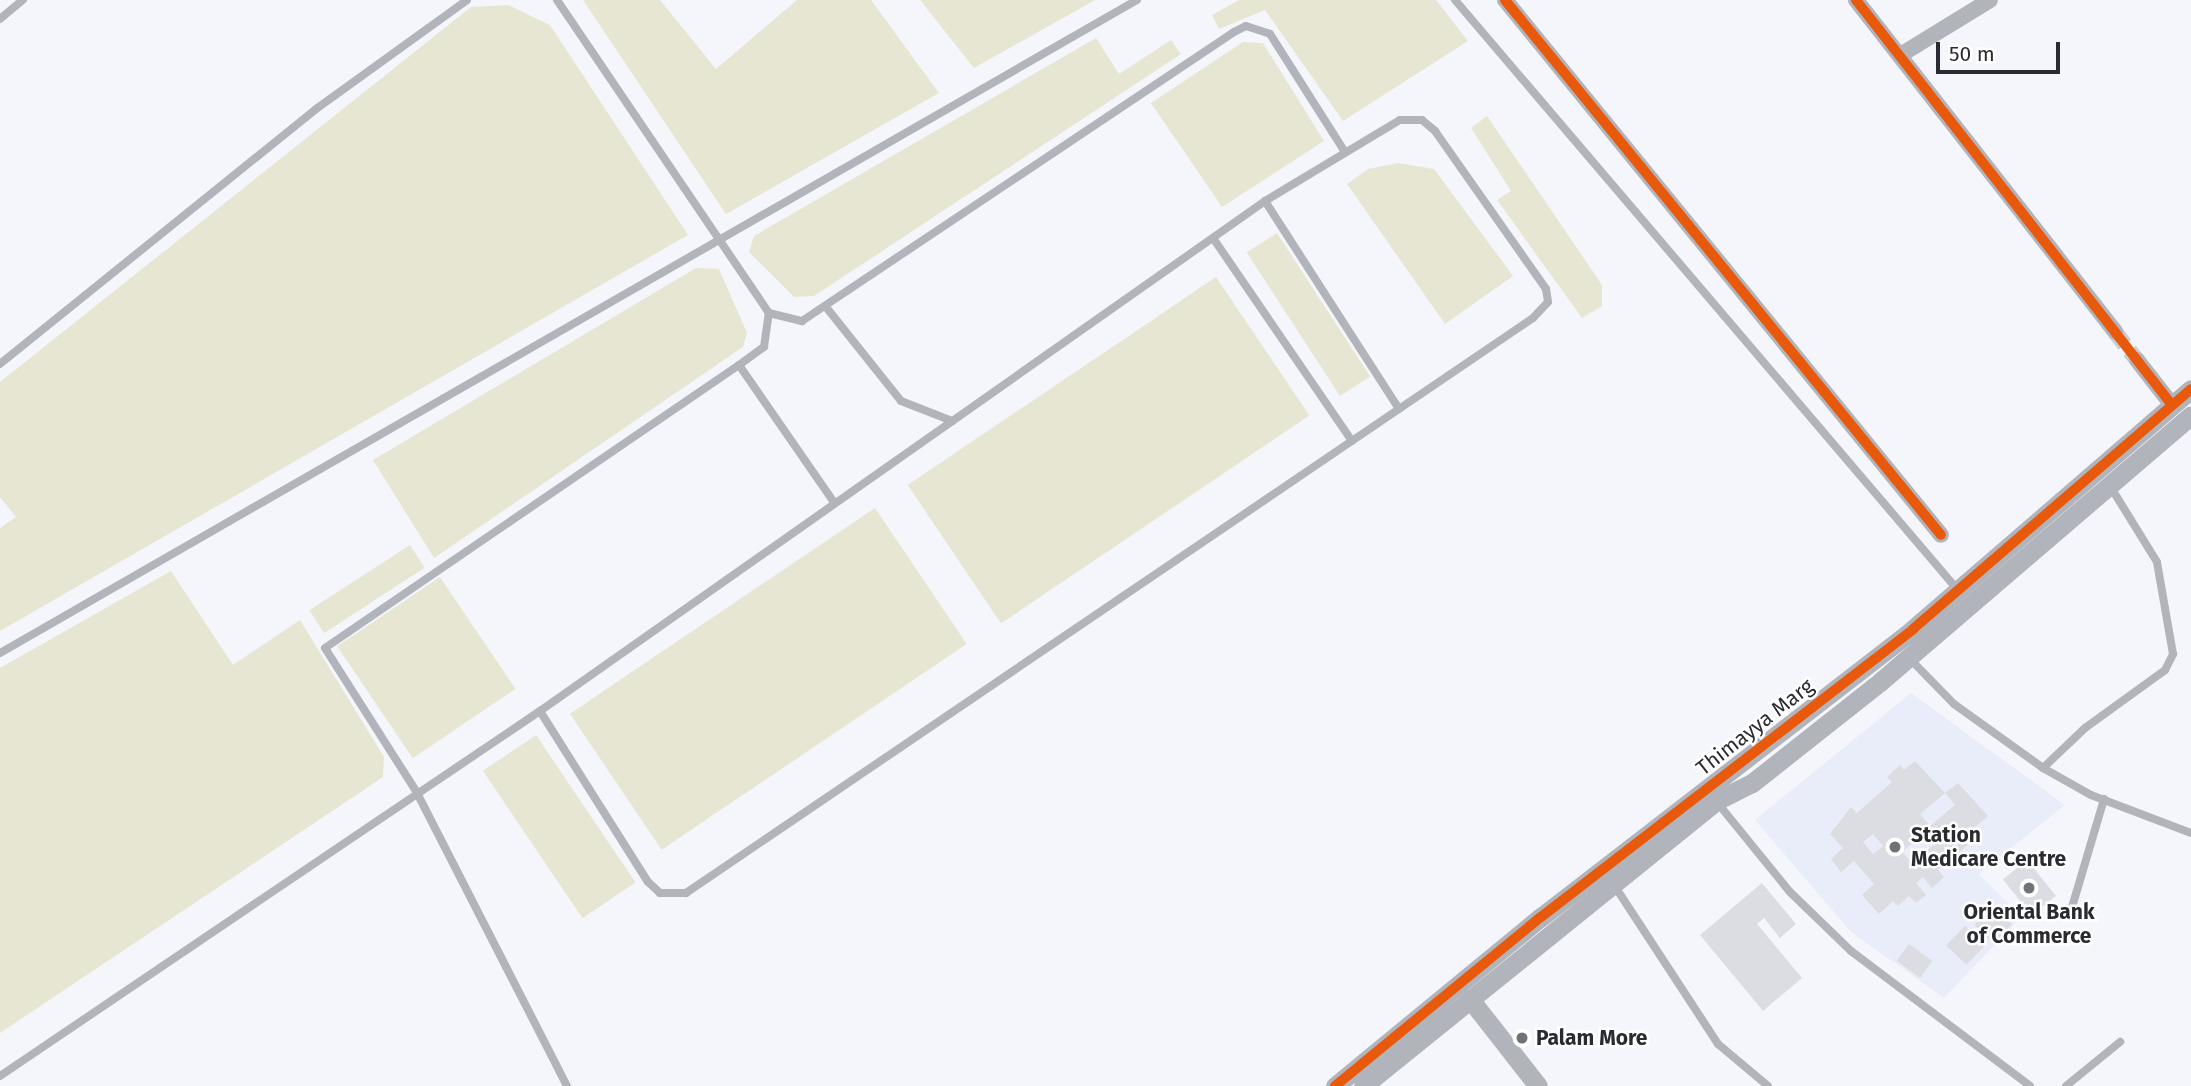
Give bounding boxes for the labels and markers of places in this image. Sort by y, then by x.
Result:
place label: Station Medicare Centre [1911,822,2066,872]
marker: Station Medicare Centre [1885,837,1905,857]
marker: Oriental Bank of Commerce [2021,880,2037,896]
place label: Oriental Bank of Commerce [1963,899,2095,949]
place label: Palam More [1536,1025,1647,1051]
marker: Palam More [1514,1030,1530,1046]

